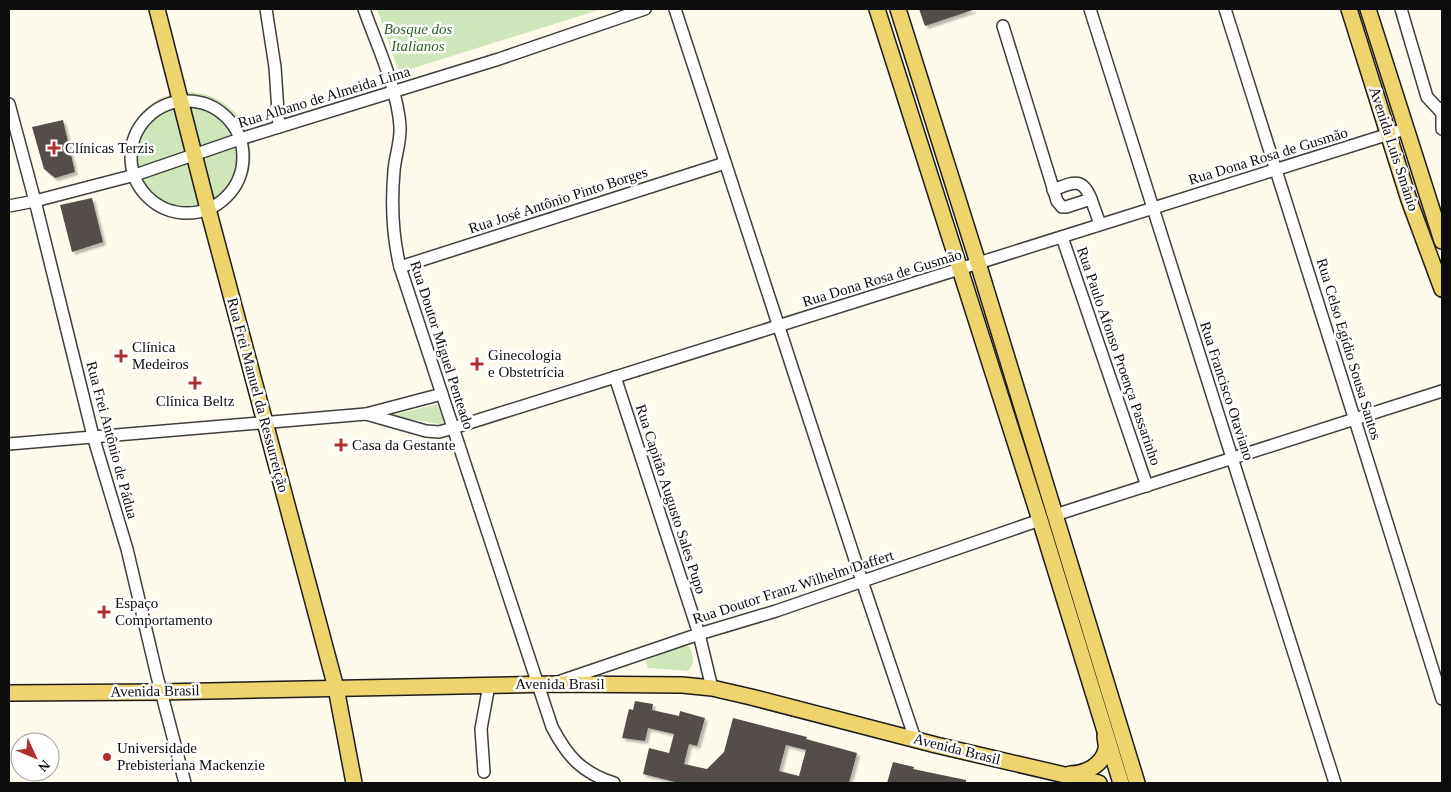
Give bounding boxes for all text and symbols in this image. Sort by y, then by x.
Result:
park label: Bosque dos Italianos [384,21,453,54]
street label: Rua Albano de Almeida Lima [236,63,412,131]
street label: Avenida Luis Smânio [1366,85,1422,213]
street label: Rua Dona Rosa de Gusmão [1186,124,1350,188]
place label: Clínicas Terzis [65,140,154,156]
marker: Clínicas Terzis [47,141,61,155]
street label: Rua José Antônio Pinto Borges [466,163,650,237]
street label: Rua Paulo Afonso Proença Passarinho [1074,245,1164,467]
street label: Rua Dona Rosa de Gusmão [800,246,964,310]
street label: Rua Celso Egídio Sousa Santos [1314,256,1384,442]
street label: Rua Doutor Miguel Penteado [407,259,477,431]
street label: Rua Frei Manuel da Ressurreição [224,296,292,494]
street label: Rua Francisco Otaviano [1197,320,1257,462]
place label: Clínica Medeiros [132,339,189,372]
place label: Ginecologia e Obstetrícia [488,347,565,380]
marker: Clínica Medeiros [114,349,128,363]
marker: Ginecologia e Obstetrícia [470,357,484,371]
street label: Rua Frei Antônio de Pádua [83,359,141,521]
marker: Clínica Beltz [188,376,202,390]
place label: Clínica Beltz [156,393,235,409]
street label: Rua Capitão Augusto Sales Pupo [633,402,709,596]
place label: Casa da Gestante [352,437,456,453]
marker: Casa da Gestante [334,438,348,452]
street label: Rua Doutor Franz Wilhelm Daffert [690,547,896,627]
place label: Espaço Comportamento [115,595,213,628]
marker: Espaço Comportamento [97,605,111,619]
street label: Avenida Brasil [515,676,605,692]
street label: Avenida Brasil [110,682,200,700]
street label: Avenida Brasil [912,730,1002,768]
north arrow [10,732,60,782]
place label: Universidade Prebisteriana Mackenzie [117,740,265,773]
marker: Universidade Prebisteriana Mackenzie [101,751,113,763]
text: N [35,757,53,775]

